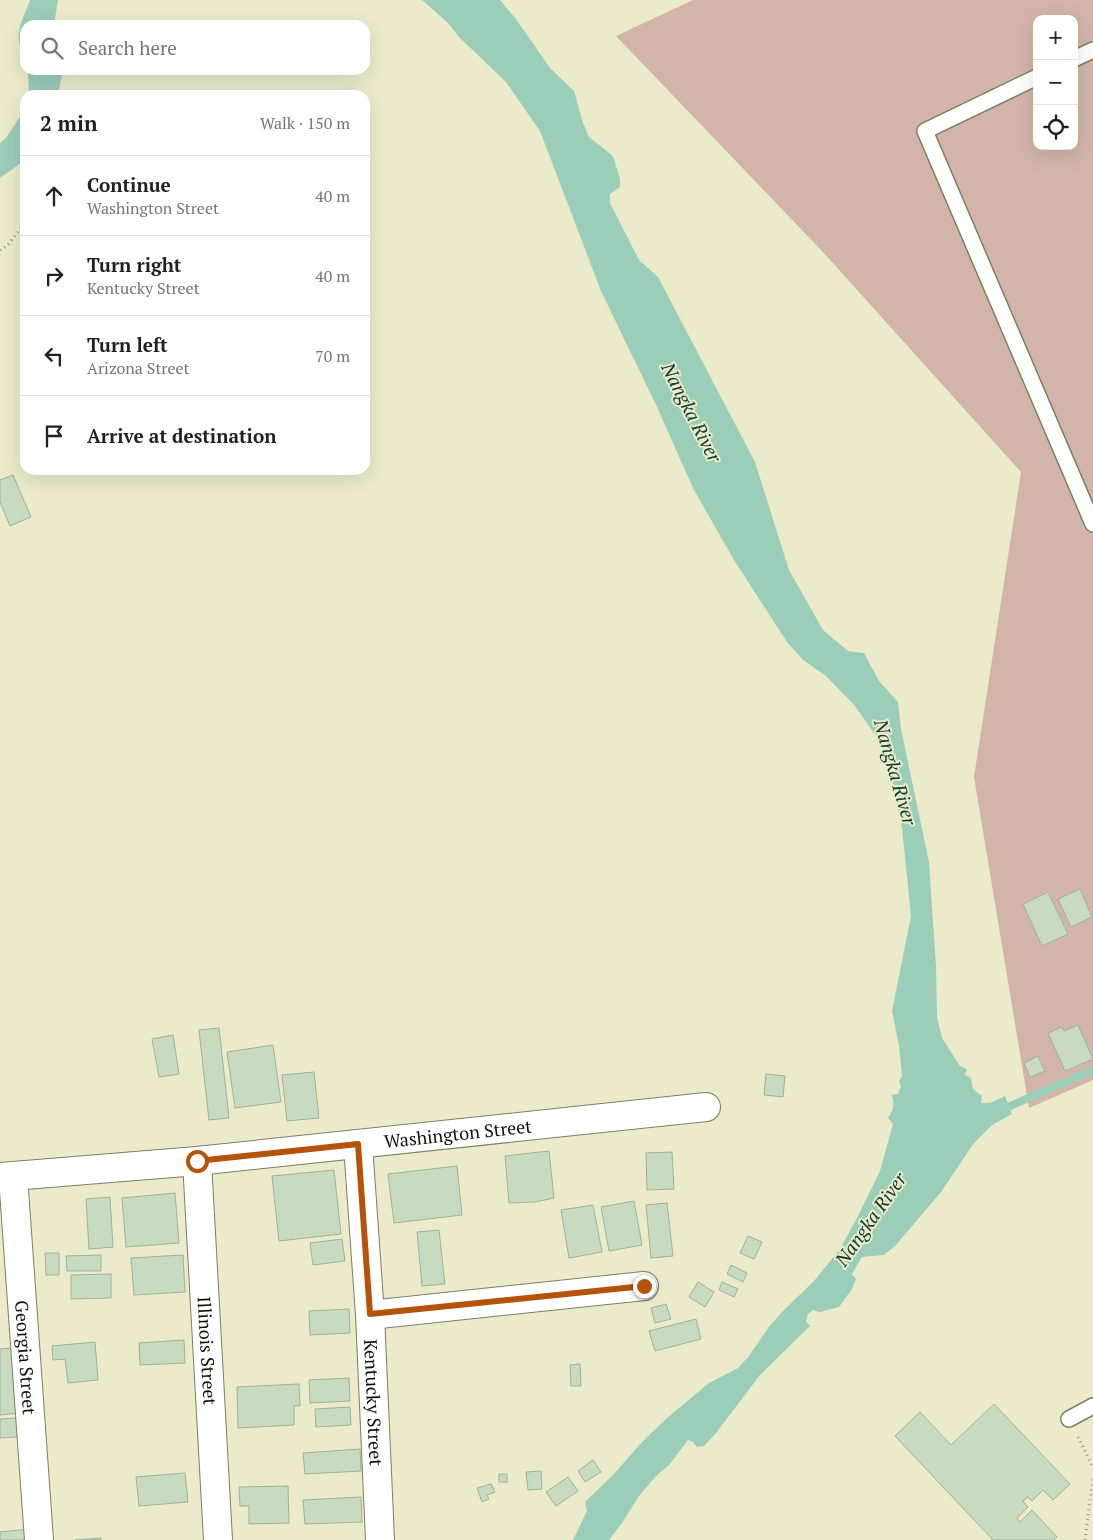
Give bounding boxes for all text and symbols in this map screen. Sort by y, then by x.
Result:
map controls [1033,15,1078,150]
button: + [1033,15,1078,60]
search box [20,20,370,75]
icon: search [38,34,66,62]
text: Search here [78,35,177,60]
button: − [1033,60,1078,105]
button: locate [1033,105,1078,150]
text: 2 min [40,109,97,137]
text: Walk · 150 m [260,112,350,134]
text: Continue [87,172,171,197]
icon: ahead [40,182,68,210]
text: 40 m [315,185,350,207]
text: Washington Street [87,197,219,219]
text: Turn right [87,252,181,277]
icon: right [40,262,68,290]
text: 40 m [315,265,350,287]
text: Kentucky Street [87,277,200,299]
text: Turn left [87,332,168,357]
icon: left [40,342,68,370]
text: 70 m [315,345,350,367]
text: Arizona Street [87,357,190,379]
water label: Nangka River [656,357,728,467]
icon: arrive [40,422,68,450]
text: Arrive at destination [87,423,276,448]
water label: Nangka River [869,715,923,828]
street label: Washington Street [383,1114,533,1153]
route start [186,1150,209,1173]
water label: Nangka River [828,1167,912,1272]
route end [633,1275,656,1298]
street label: Illinois Street [193,1296,223,1406]
street label: Georgia Street [10,1299,42,1416]
street label: Kentucky Street [359,1339,389,1467]

